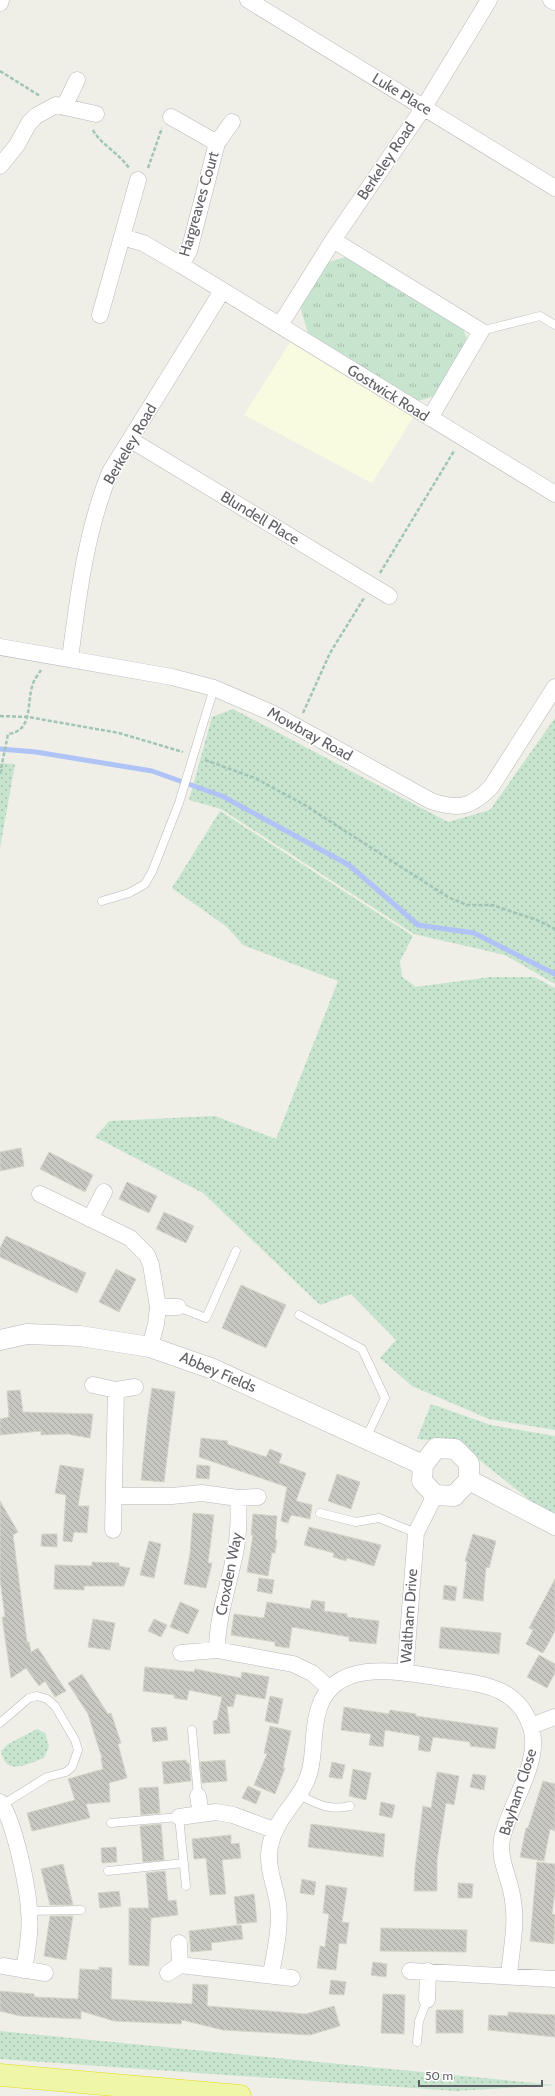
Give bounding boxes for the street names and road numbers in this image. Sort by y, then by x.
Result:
street label: Luke Place [369,69,435,119]
street label: Berkeley Road [353,119,419,203]
street label: Hargreaves Court [175,149,223,259]
street label: Gostwick Road [344,361,432,425]
street label: Berkeley Road [100,401,160,487]
street label: Blundell Place [217,487,303,549]
street label: Mowbray Road [264,703,356,765]
street label: Abbey Fields [177,1348,259,1396]
street label: Croxden Way [212,1530,246,1617]
street label: Waltham Drive [397,1568,421,1664]
street label: Bayham Close [496,1746,541,1838]

